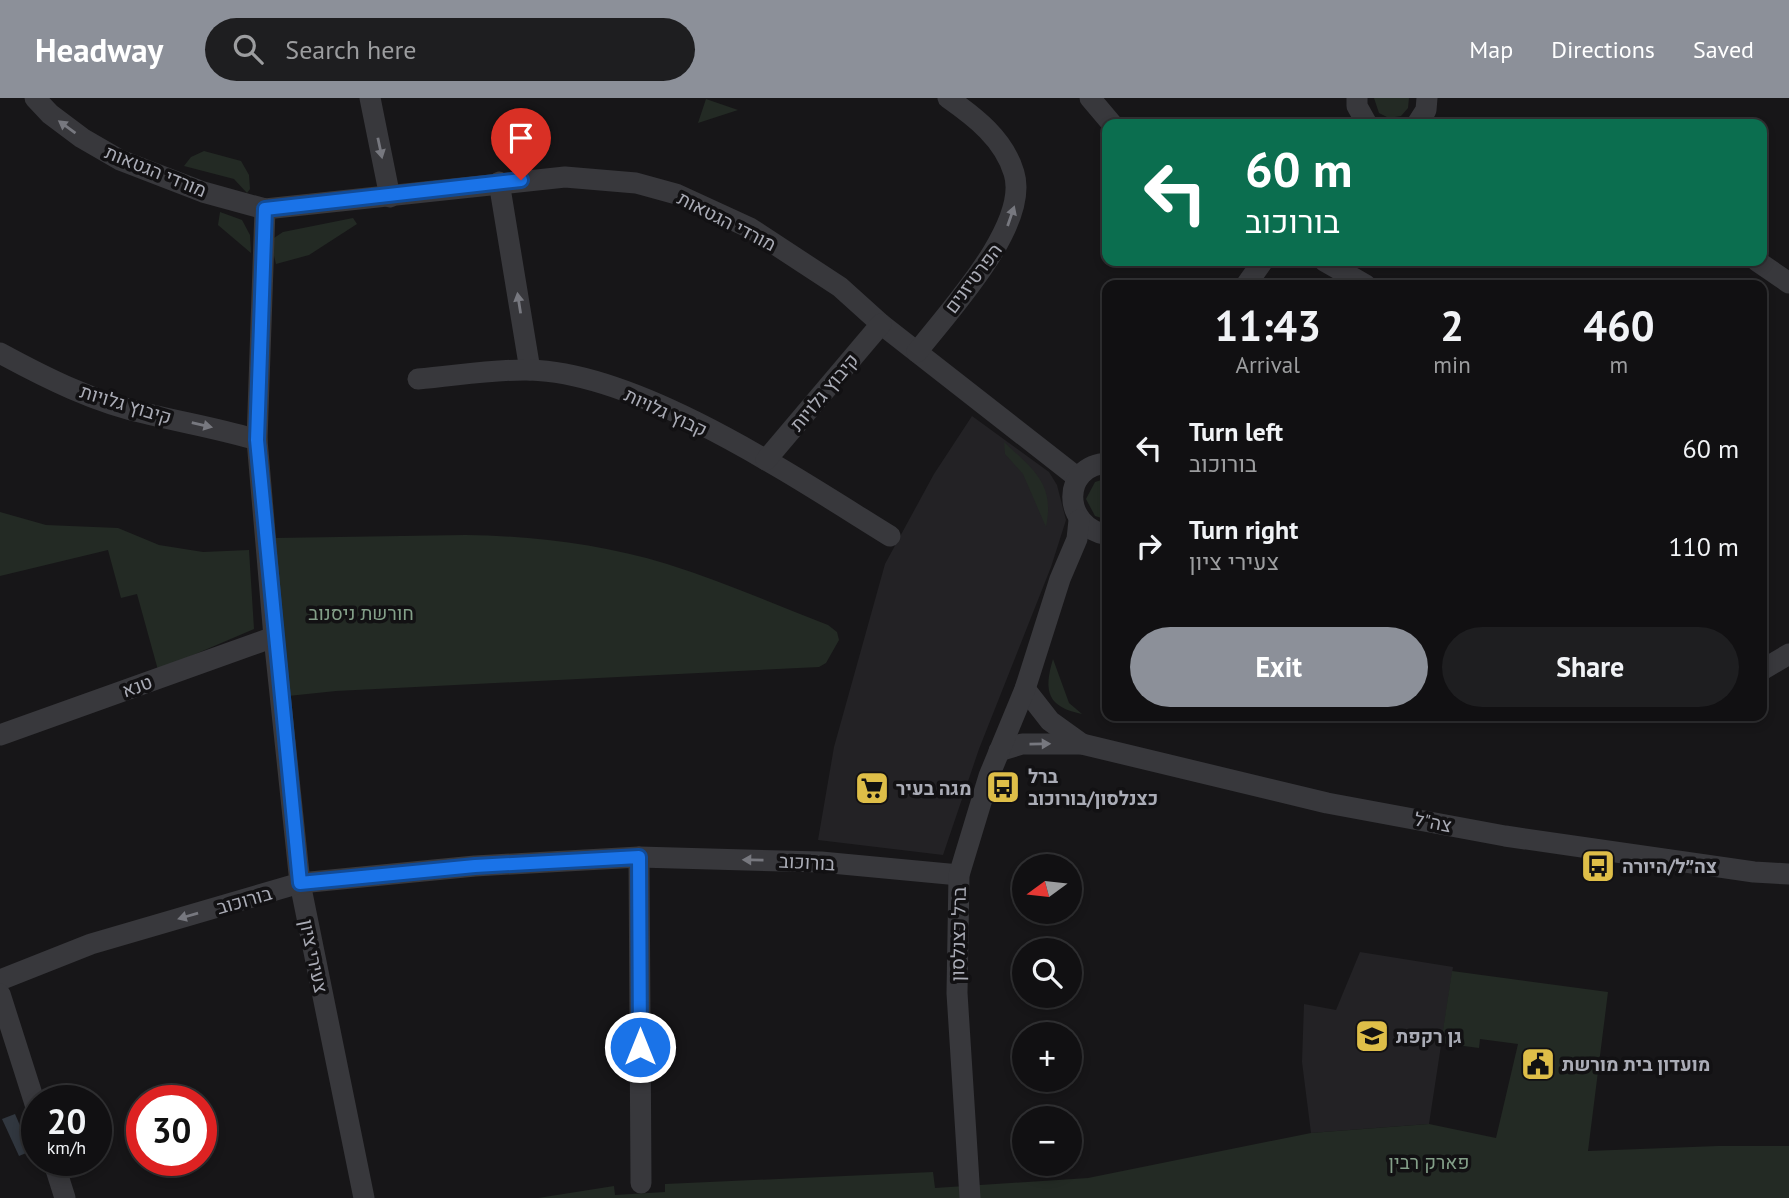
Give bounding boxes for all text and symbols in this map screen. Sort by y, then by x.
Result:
search box [205,18,695,81]
text: Headway [35,28,163,71]
icon: search [229,30,267,68]
text: Search here [285,33,416,66]
text: Map [1469,34,1513,65]
text: Directions [1551,34,1655,65]
text: Saved [1693,34,1754,65]
pin [491,108,551,180]
icon: arrive [502,119,540,157]
one-way arrow [58,120,76,134]
one-way arrow [375,137,386,159]
text: 60 m [1245,137,1352,201]
street label: מורדי הגטאות [102,140,210,202]
icon: left [1130,147,1221,238]
street label: מורדי הגטאות [674,186,780,256]
text: בורוכוב [1245,200,1340,242]
one-way arrow [1006,205,1017,226]
street label: הפרטיזנים [939,238,1007,318]
one-way arrow [513,292,524,314]
text: 11:43 [1214,298,1321,353]
text: 2 [1440,298,1464,353]
text: 460 [1583,298,1655,353]
street label: קיבוץ גלויות [784,348,864,436]
text: Arrival [1235,350,1300,379]
text: min [1433,350,1471,379]
text: m [1610,350,1628,379]
street label: קיבוץ גלויות [77,379,175,429]
street label: קבוץ גלויות [621,382,711,442]
text: Turn left [1189,415,1283,448]
one-way arrow [191,419,213,430]
icon: left [1130,429,1168,467]
text: 60 m [1683,432,1739,465]
text: בורוכוב [1189,449,1257,478]
text: Turn right [1189,513,1298,546]
icon: right [1130,527,1168,565]
text: 110 m [1668,530,1739,563]
text: צעירי ציון [1189,547,1279,576]
park label: חורשת ניסנוב [308,601,414,625]
button: Exit [1130,627,1428,707]
button: Share [1442,627,1739,707]
street label: טנא [118,669,156,703]
one-way arrow [1029,738,1051,749]
place label: ברל כצנלסון/בורוכוב [1028,764,1158,810]
bus stop icon: ברל כצנלסון/בורוכוב [984,768,1022,806]
supermarket icon: מגה בעיר [853,769,891,807]
place label: מגה בעיר [896,776,972,800]
street label: צה"ל [1412,807,1454,837]
bus stop icon: צה״ל/היורה [1579,847,1617,885]
street label: בורוכוב [778,849,836,875]
one-way arrow [742,854,764,866]
north arrow [1012,854,1082,924]
map controls [1012,854,1082,1176]
place label: צה״ל/היורה [1622,854,1717,878]
street label: בורוכוב [214,881,274,919]
street label: ברל כצנלסון [945,887,971,981]
one-way arrow [178,911,199,921]
street label: צעירי ציון [295,917,333,995]
button: search [1012,938,1082,1008]
position arrow [603,1010,677,1084]
school or university icon: גן רקפת [1353,1017,1391,1055]
button: + [1012,1022,1082,1092]
place label: גן רקפת [1396,1024,1462,1048]
public building icon: מועדון בית מורשת [1519,1045,1557,1083]
place label: מועדון בית מורשת [1562,1052,1710,1076]
speed limit sign: 30 [126,1085,217,1176]
text: 20 [47,1098,86,1144]
button: − [1012,1106,1082,1176]
text: km/h [47,1136,86,1159]
park label: פארק רבין [1389,1150,1469,1174]

